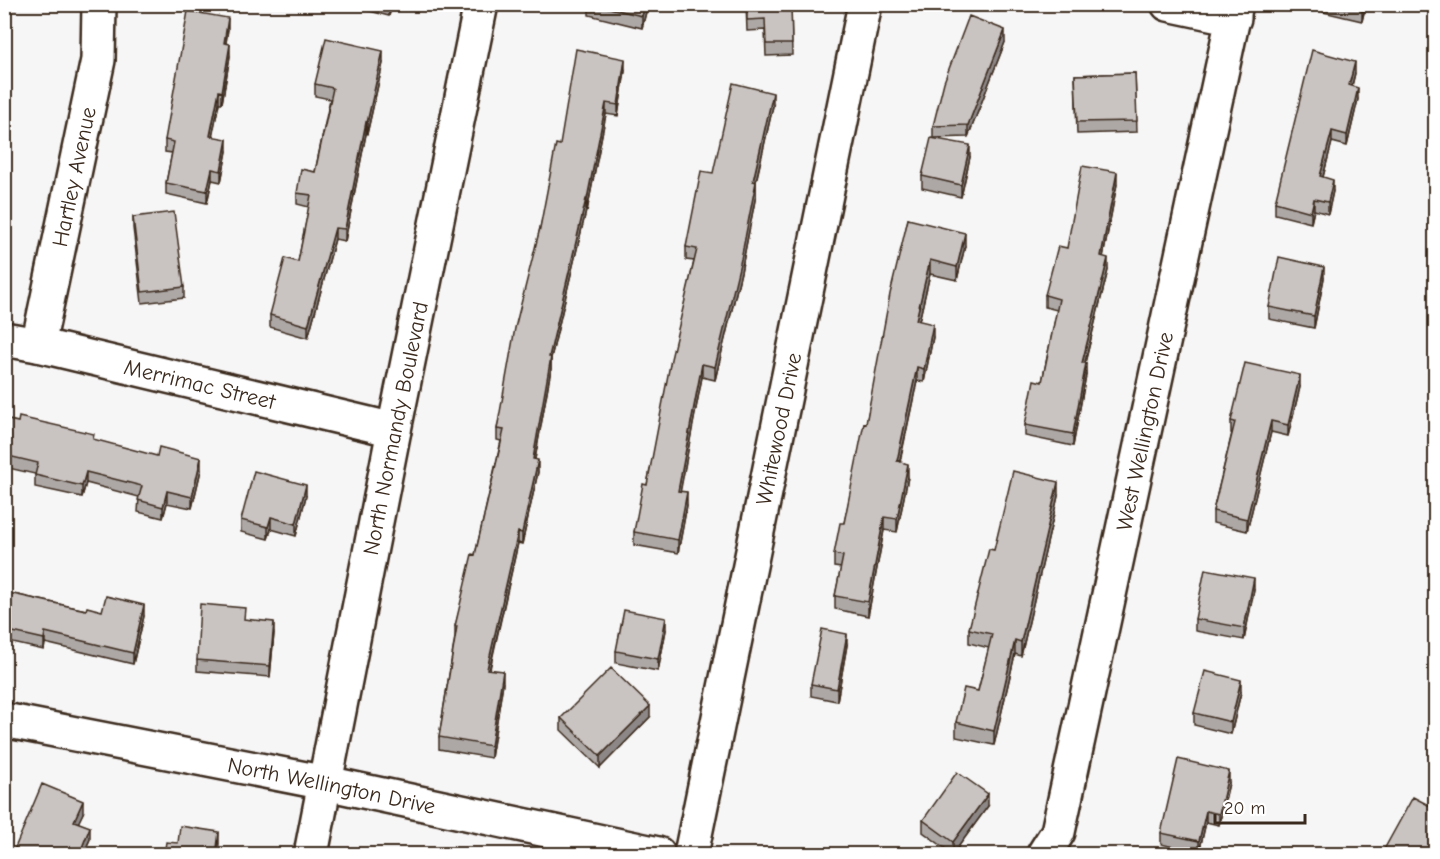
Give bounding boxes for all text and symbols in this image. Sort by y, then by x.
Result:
street label: Hartley Avenue [47,105,102,249]
street label: North Normandy Boulevard [358,299,434,557]
street label: West Wellington Drive [1111,330,1179,533]
street label: Whitewood Drive [751,350,807,508]
street label: Merrimac Street [121,354,279,415]
street label: North Wellington Drive [225,752,438,820]
scale bar [1215,787,1305,825]
text: 20 m [1224,798,1265,819]

